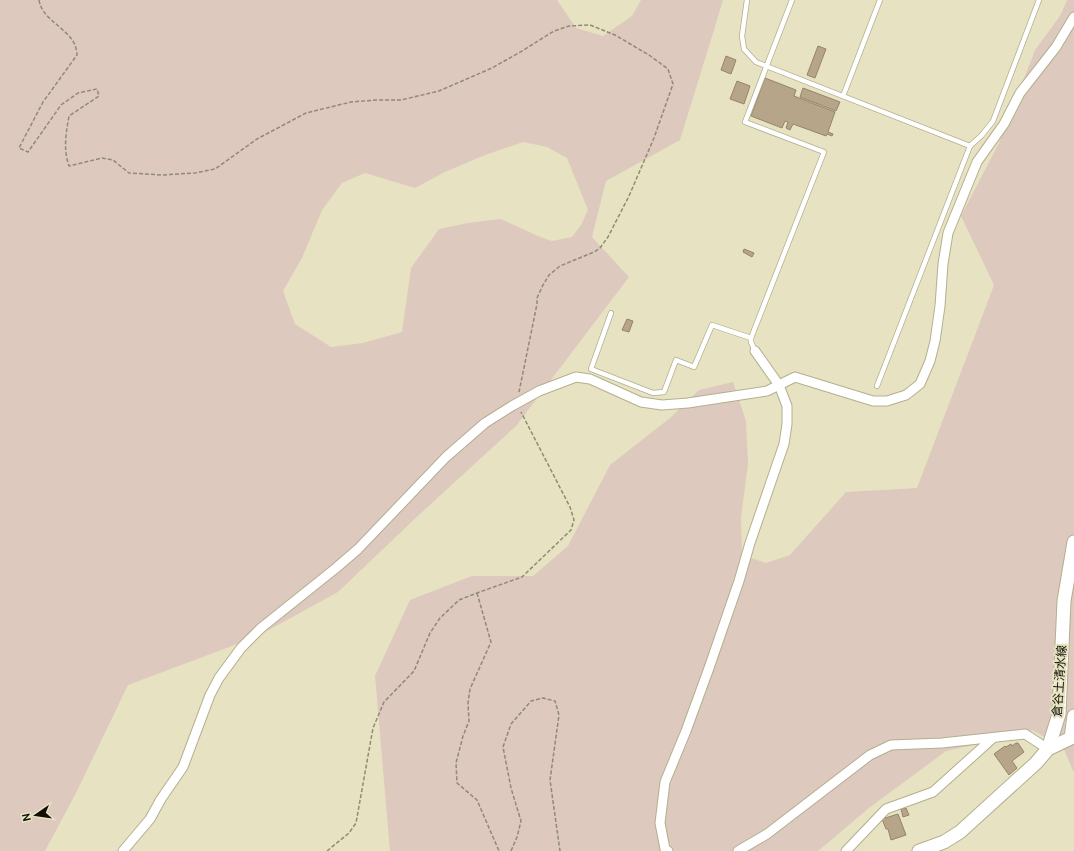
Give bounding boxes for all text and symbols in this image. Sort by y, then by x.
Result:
street label: 倉谷土清水線 [1049,645,1069,717]
north arrow [16,795,56,835]
text: N [19,812,34,823]

